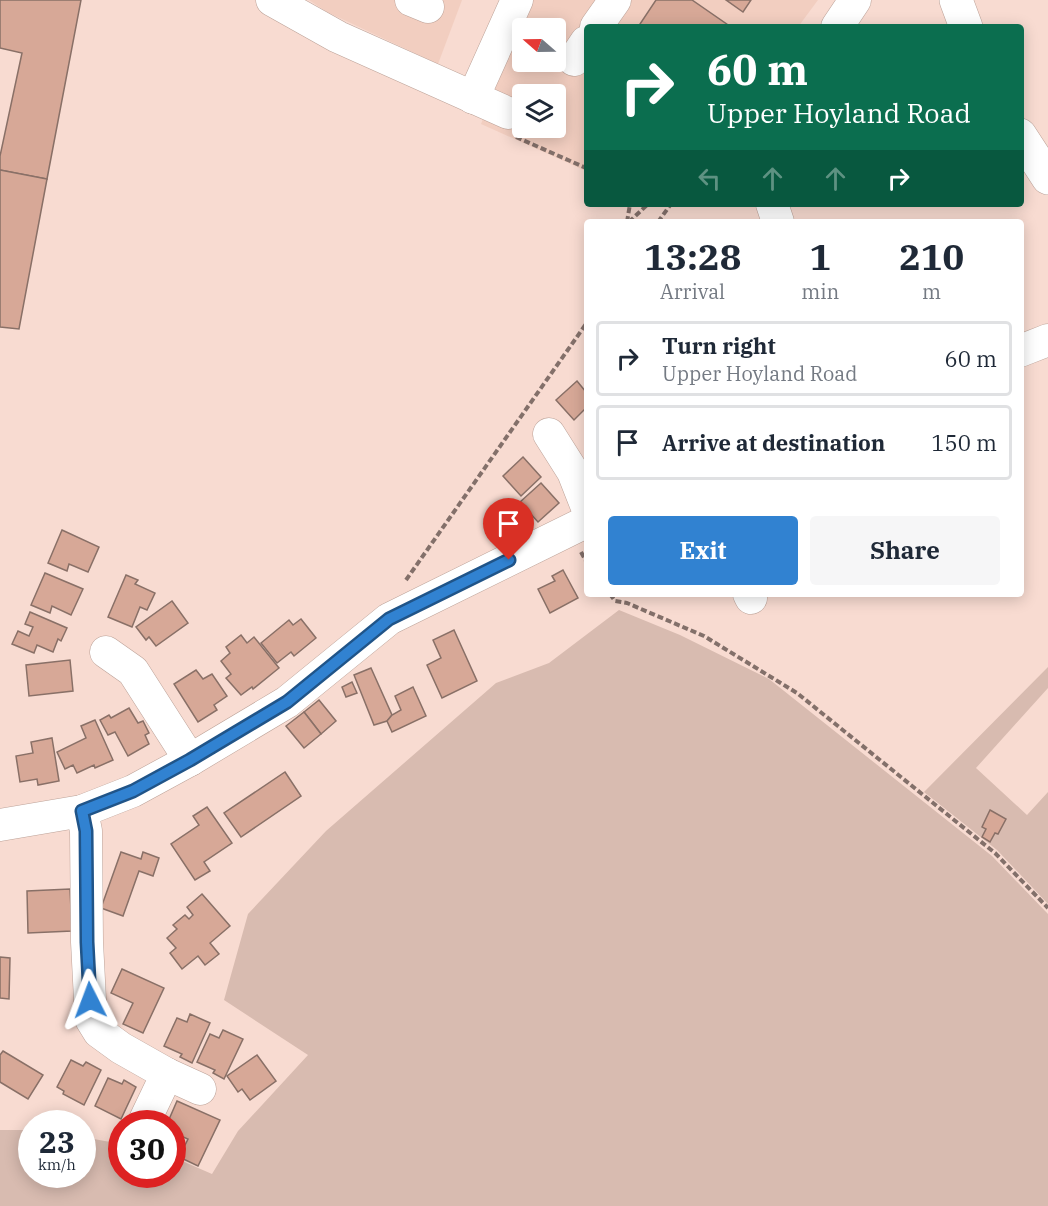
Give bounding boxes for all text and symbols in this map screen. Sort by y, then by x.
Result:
north arrow [512,18,566,72]
map controls [512,18,566,138]
text: 60 m [707,42,808,97]
icon: right [608,48,686,126]
button: layers [512,84,566,138]
text: Upper Hoyland Road [707,95,971,130]
icon: left [693,162,726,195]
icon: ahead [756,162,789,195]
icon: ahead [819,162,852,195]
icon: right [882,162,915,195]
text: 13:28 [644,233,741,280]
text: 1 [809,233,831,280]
text: 210 [899,233,964,280]
text: Arrival [660,278,725,305]
text: min [801,278,839,305]
text: m [922,278,941,305]
text: Turn right [662,331,776,360]
icon: right [611,342,644,375]
text: 60 m [945,344,997,373]
text: Upper Hoyland Road [662,360,857,387]
icon: arrive [611,426,644,459]
text: Arrive at destination [662,428,885,457]
text: 150 m [931,428,997,457]
pin [483,498,534,560]
icon: arrive [492,507,525,540]
button: Exit [608,516,798,585]
button: Share [810,516,1000,585]
position arrow [58,968,122,1032]
speed limit sign: 30 [108,1110,186,1188]
text: 23 [39,1122,75,1161]
text: km/h [38,1155,76,1174]

